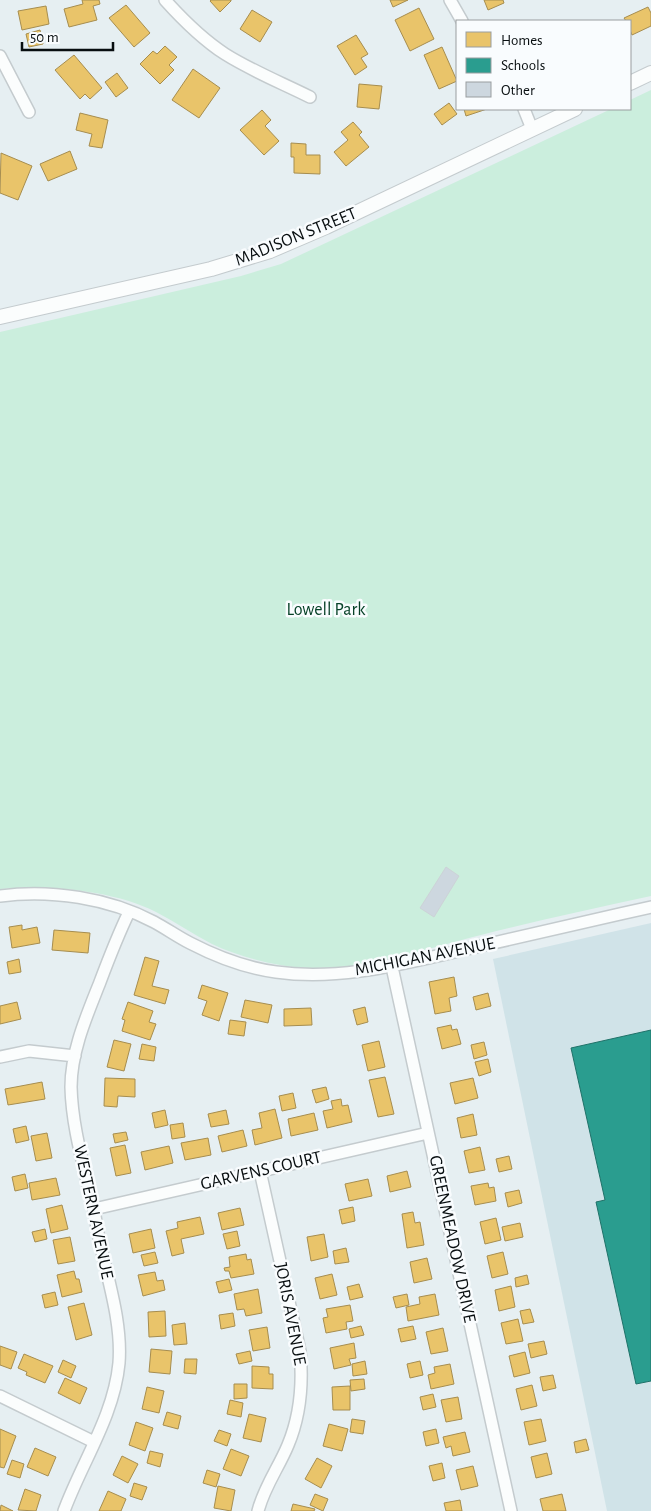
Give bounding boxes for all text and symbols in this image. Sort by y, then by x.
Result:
scale bar [22,20,114,52]
legend [456,20,631,110]
text: 50 m [30,30,59,45]
text: Homes [501,33,543,48]
text: Schools [501,58,545,73]
text: Other [501,83,535,98]
street label: MADISON STREET [233,204,360,270]
park label: Lowell Park [287,601,366,619]
street label: MICHIGAN AVENUE [353,935,497,979]
street label: WESTERN AVENUE [70,1143,116,1281]
street label: GARVENS COURT [199,1148,323,1194]
street label: GREENMEADOW DRIVE [425,1154,479,1325]
street label: JORIS AVENUE [271,1261,309,1367]

